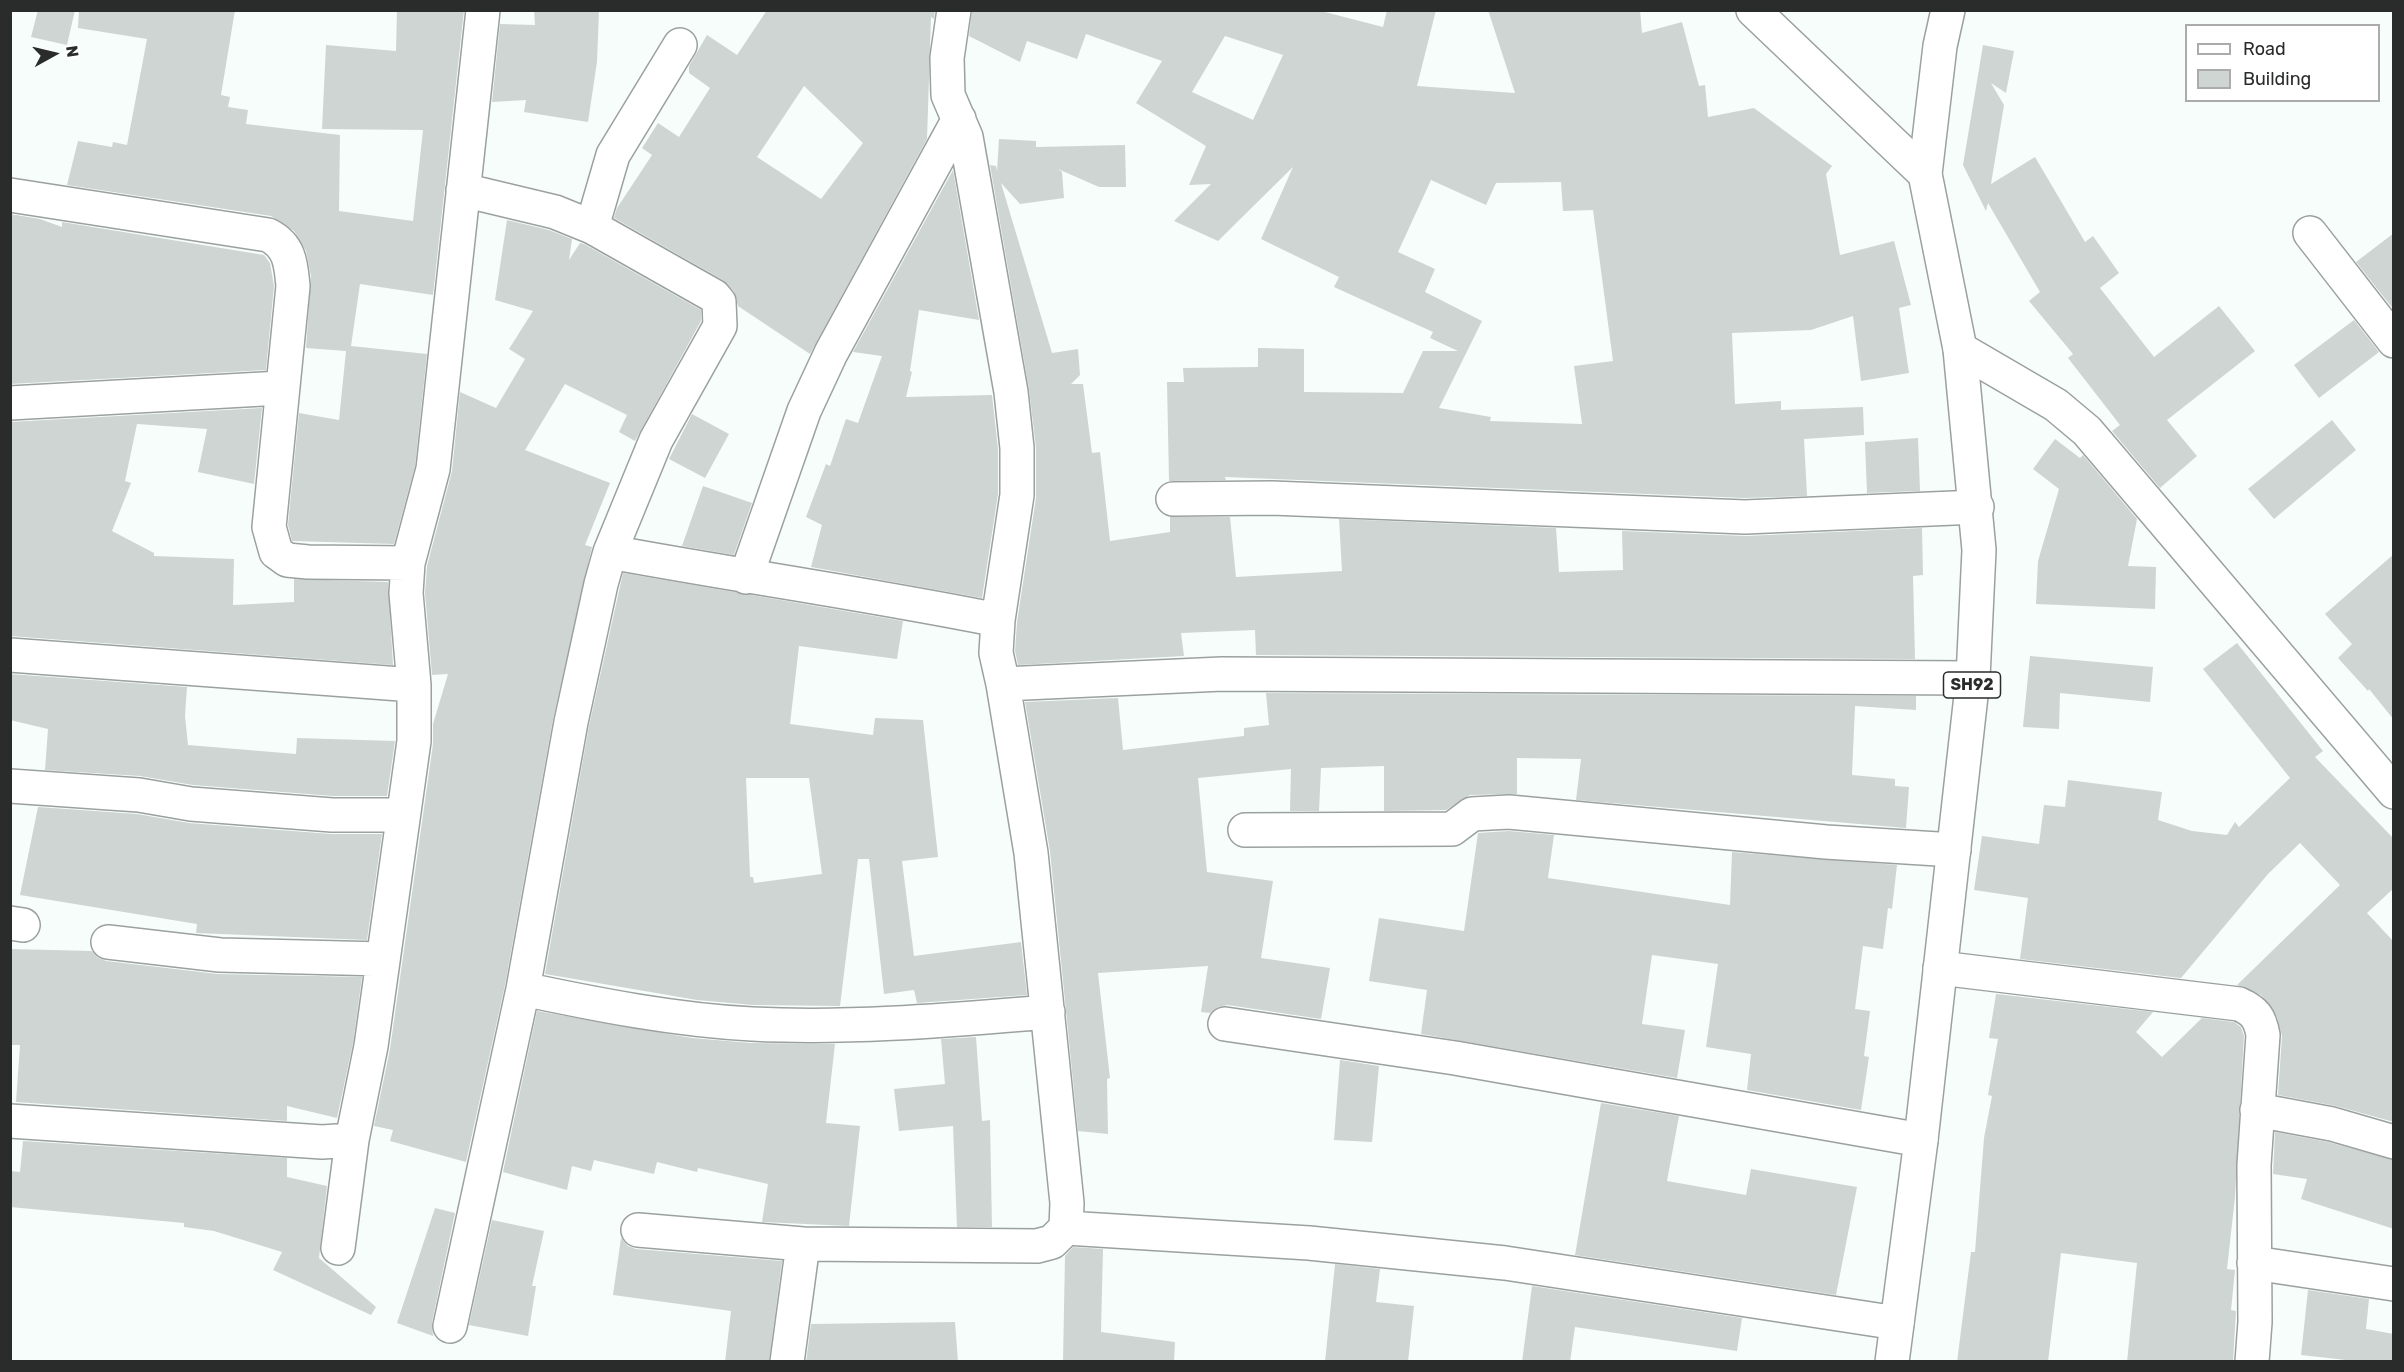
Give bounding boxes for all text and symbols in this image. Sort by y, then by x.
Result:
north arrow [24,24,84,84]
legend [2185,24,2380,102]
text: Road [2243,38,2286,60]
text: N [62,44,83,58]
text: Building [2243,68,2311,90]
road number: SH92 [1944,672,2000,698]

